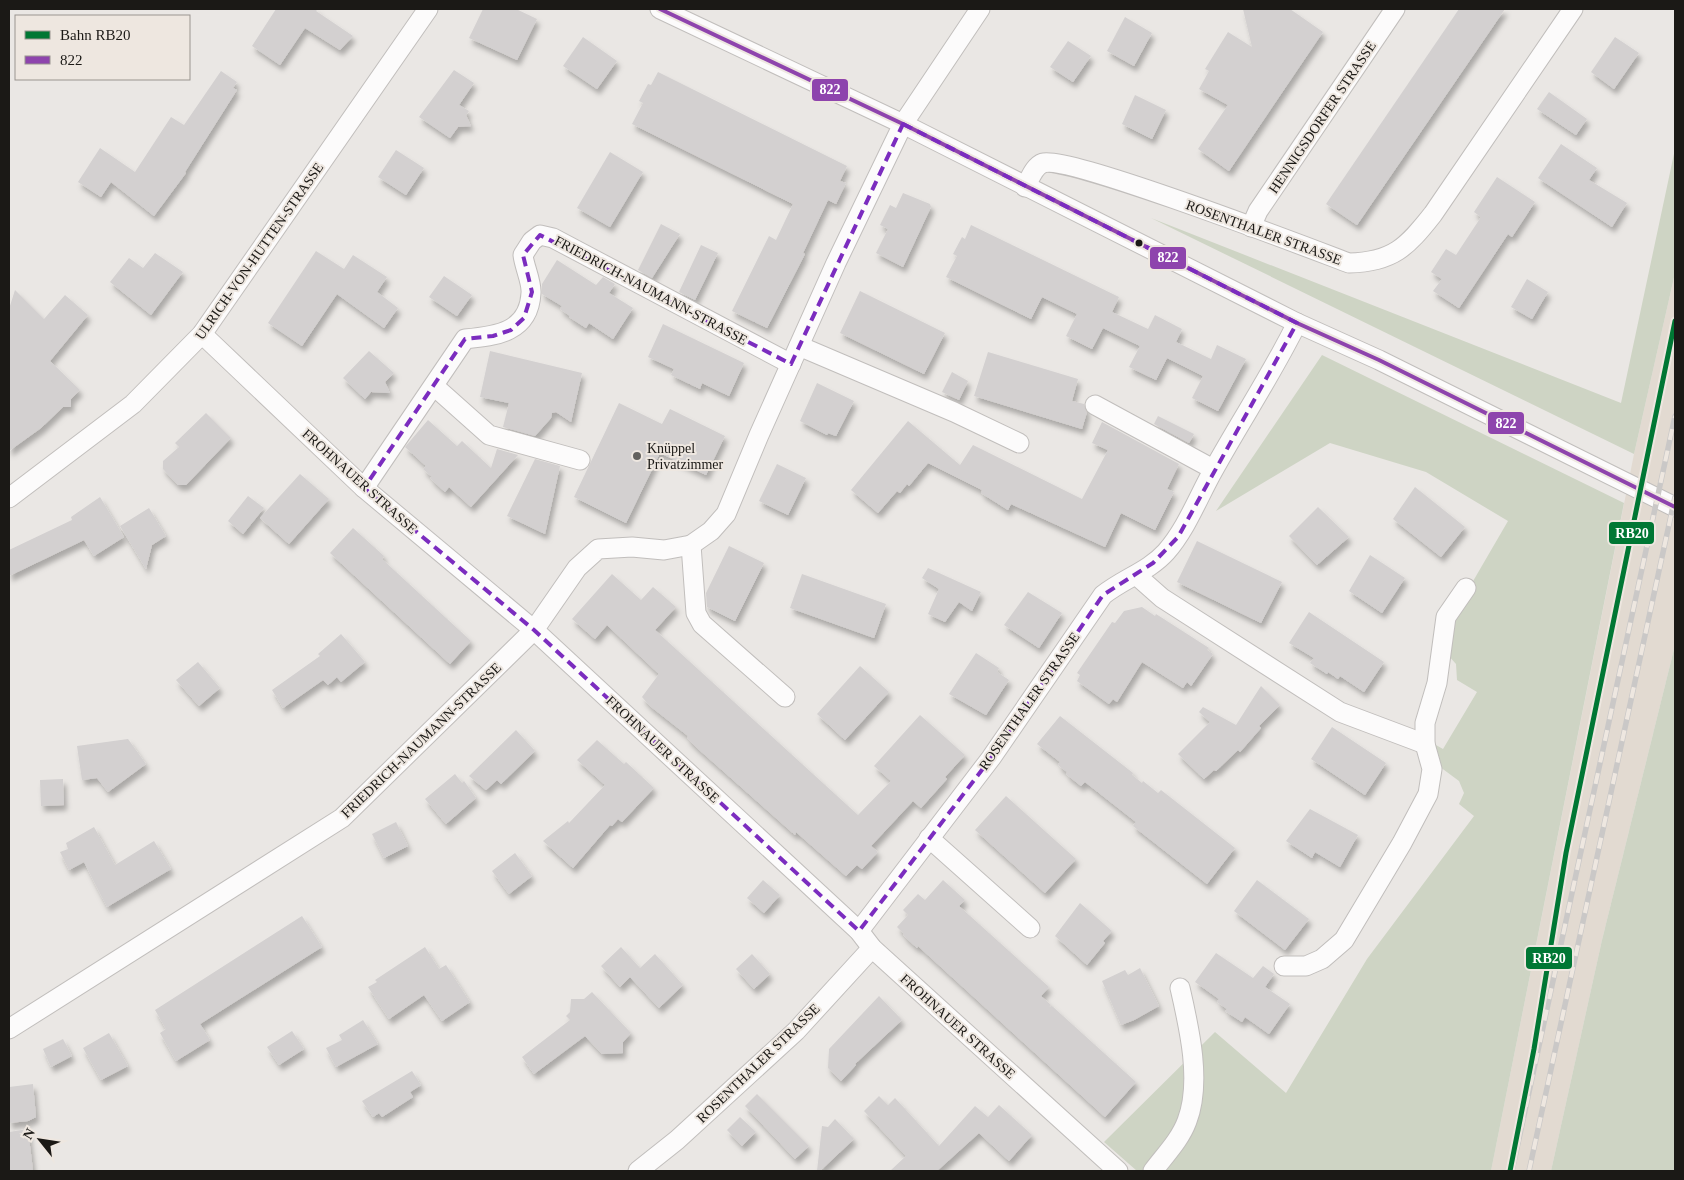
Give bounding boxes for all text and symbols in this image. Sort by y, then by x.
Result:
legend [15,15,190,80]
text: Bahn RB20 [60,27,130,43]
street label: HENNIGSDORFER STRASSE [1266,38,1379,196]
text: 822 [60,52,83,68]
line badge: 822 [811,78,849,102]
text: 822 [820,82,841,97]
street label: ULRICH-VON-HUTTEN-STRASSE [192,160,326,343]
street label: ROSENTHALER STRASSE [1184,197,1344,268]
street label: FRIEDRICH-NAUMANN-STRASSE [552,233,750,348]
unlabelled marker [1134,238,1144,248]
line badge: 822 [1149,246,1187,270]
text: 822 [1158,250,1179,265]
line badge: 822 [1487,411,1525,435]
text: 822 [1496,416,1517,431]
street label: FROHNAUER STRASSE [299,426,420,537]
place label: Knüppel Privatzimmer [647,441,724,472]
marker: Knüppel Privatzimmer [631,450,643,462]
line badge: RB20 [1608,521,1655,545]
text: RB20 [1615,526,1649,541]
street label: ROSENTHALER STRASSE [976,630,1083,773]
street label: FRIEDRICH-NAUMANN-STRASSE [338,660,504,821]
street label: FROHNAUER STRASSE [603,693,722,806]
line badge: RB20 [1525,946,1573,970]
text: RB20 [1532,951,1566,966]
street label: FROHNAUER STRASSE [897,971,1018,1082]
street label: ROSENTHALER STRASSE [694,1001,823,1126]
north arrow [15,1115,65,1165]
text: N [20,1126,38,1142]

